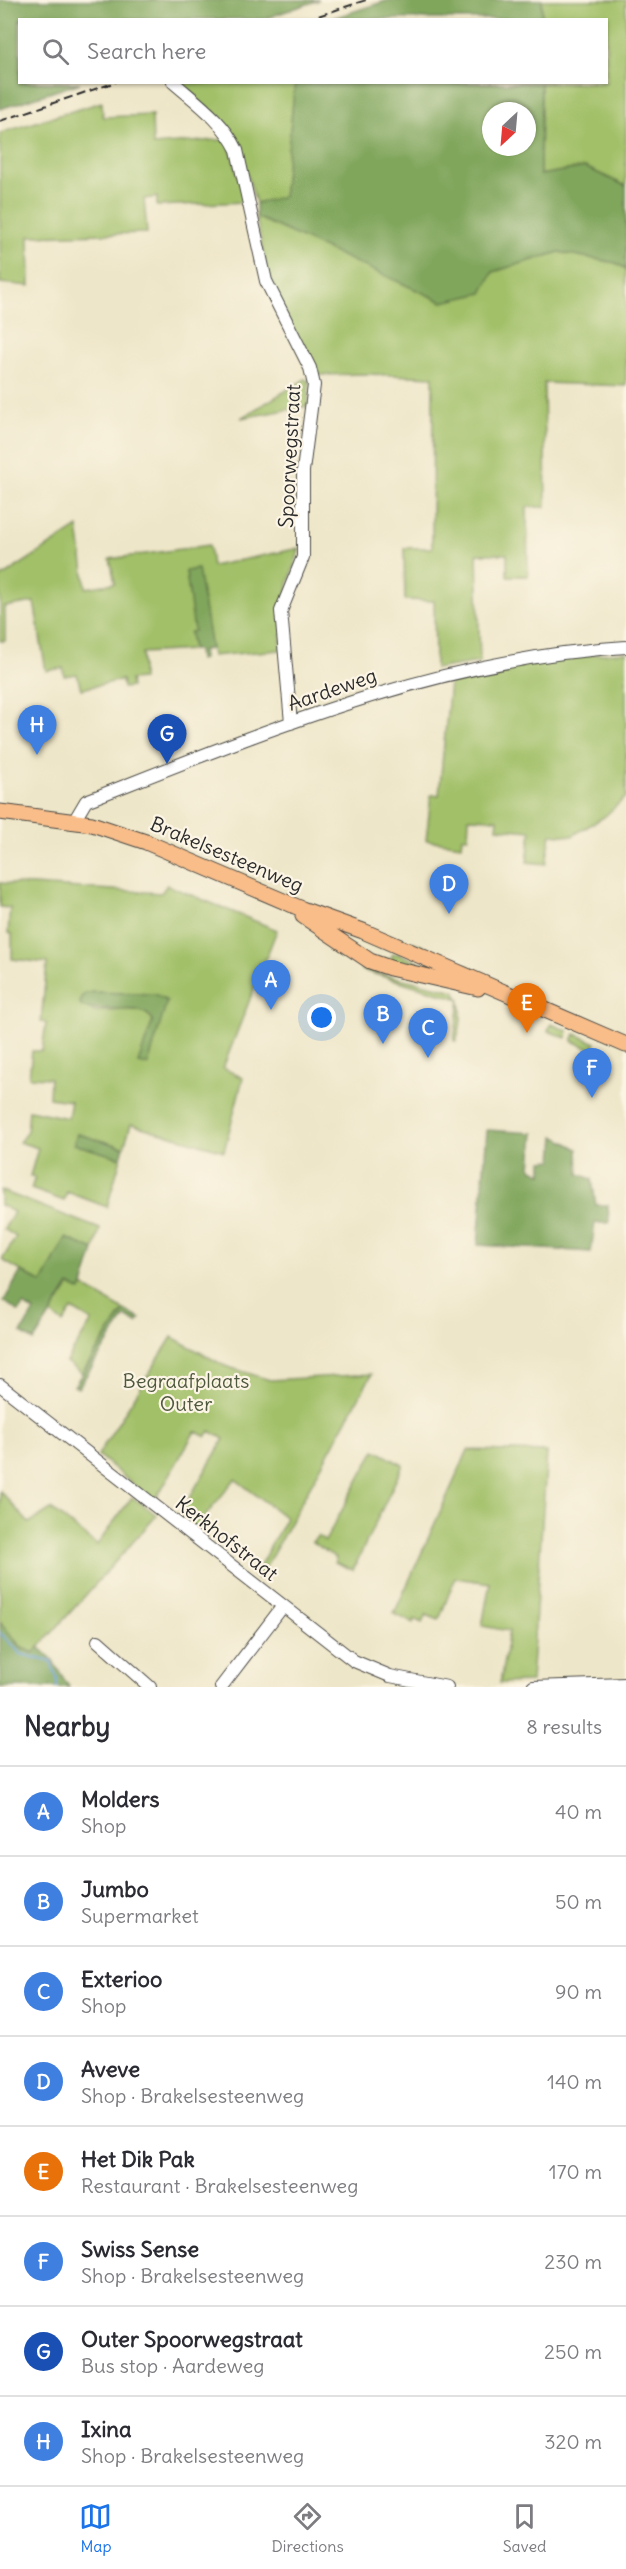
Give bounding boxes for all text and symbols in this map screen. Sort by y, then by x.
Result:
search box [18,18,608,84]
icon: search [39,35,72,68]
text: Search here [87,37,206,65]
north arrow [482,102,536,156]
street label: Spoorwegstraat [273,383,305,529]
street label: Aardeweg [284,662,380,716]
pin: H [18,706,57,755]
pin: G [148,714,186,764]
street label: Brakelsesteenweg [147,810,307,898]
pin: D [430,864,468,914]
pin: A [252,960,290,1010]
pin: E [508,984,546,1033]
pin: B [364,994,403,1044]
your location [307,1003,336,1032]
pin: C [408,1008,448,1058]
pin: F [572,1048,612,1098]
park label: Begraafplaats Outer [123,1368,249,1416]
street label: Kerkhofstraat [171,1490,284,1586]
text: Nearby [24,1710,110,1743]
text: 8 results [526,1714,602,1739]
text: Molders [81,1785,160,1813]
text: A [37,1799,50,1824]
text: 40 m [555,1799,602,1824]
text: Shop [81,1813,126,1838]
text: Jumbo [81,1875,149,1903]
text: B [37,1889,50,1914]
text: 50 m [555,1889,602,1914]
text: Supermarket [81,1903,199,1928]
text: Exterioo [81,1965,162,1993]
text: C [37,1979,50,2004]
text: 90 m [555,1979,602,2004]
text: Shop [81,1993,126,2018]
text: Aveve [81,2055,140,2083]
text: D [36,2069,51,2094]
text: 140 m [547,2069,602,2094]
text: Shop · Brakelsesteenweg [81,2083,304,2108]
text: Het Dik Pak [81,2145,195,2173]
text: E [38,2159,49,2184]
text: 170 m [549,2159,602,2184]
text: Restaurant · Brakelsesteenweg [81,2173,358,2198]
text: Swiss Sense [81,2235,199,2263]
text: F [38,2249,49,2274]
text: 230 m [544,2249,602,2274]
text: Shop · Brakelsesteenweg [81,2263,304,2288]
text: Outer Spoorwegstraat [81,2325,303,2353]
text: G [36,2339,51,2364]
text: 250 m [544,2339,602,2364]
text: Bus stop · Aardeweg [81,2353,264,2378]
text: Ixina [81,2415,132,2443]
text: H [36,2429,51,2454]
text: 320 m [544,2429,602,2454]
text: Shop · Brakelsesteenweg [81,2443,304,2468]
tab: Map [79,2500,112,2556]
tab: Directions [271,2500,344,2556]
tab: Saved [503,2500,547,2556]

